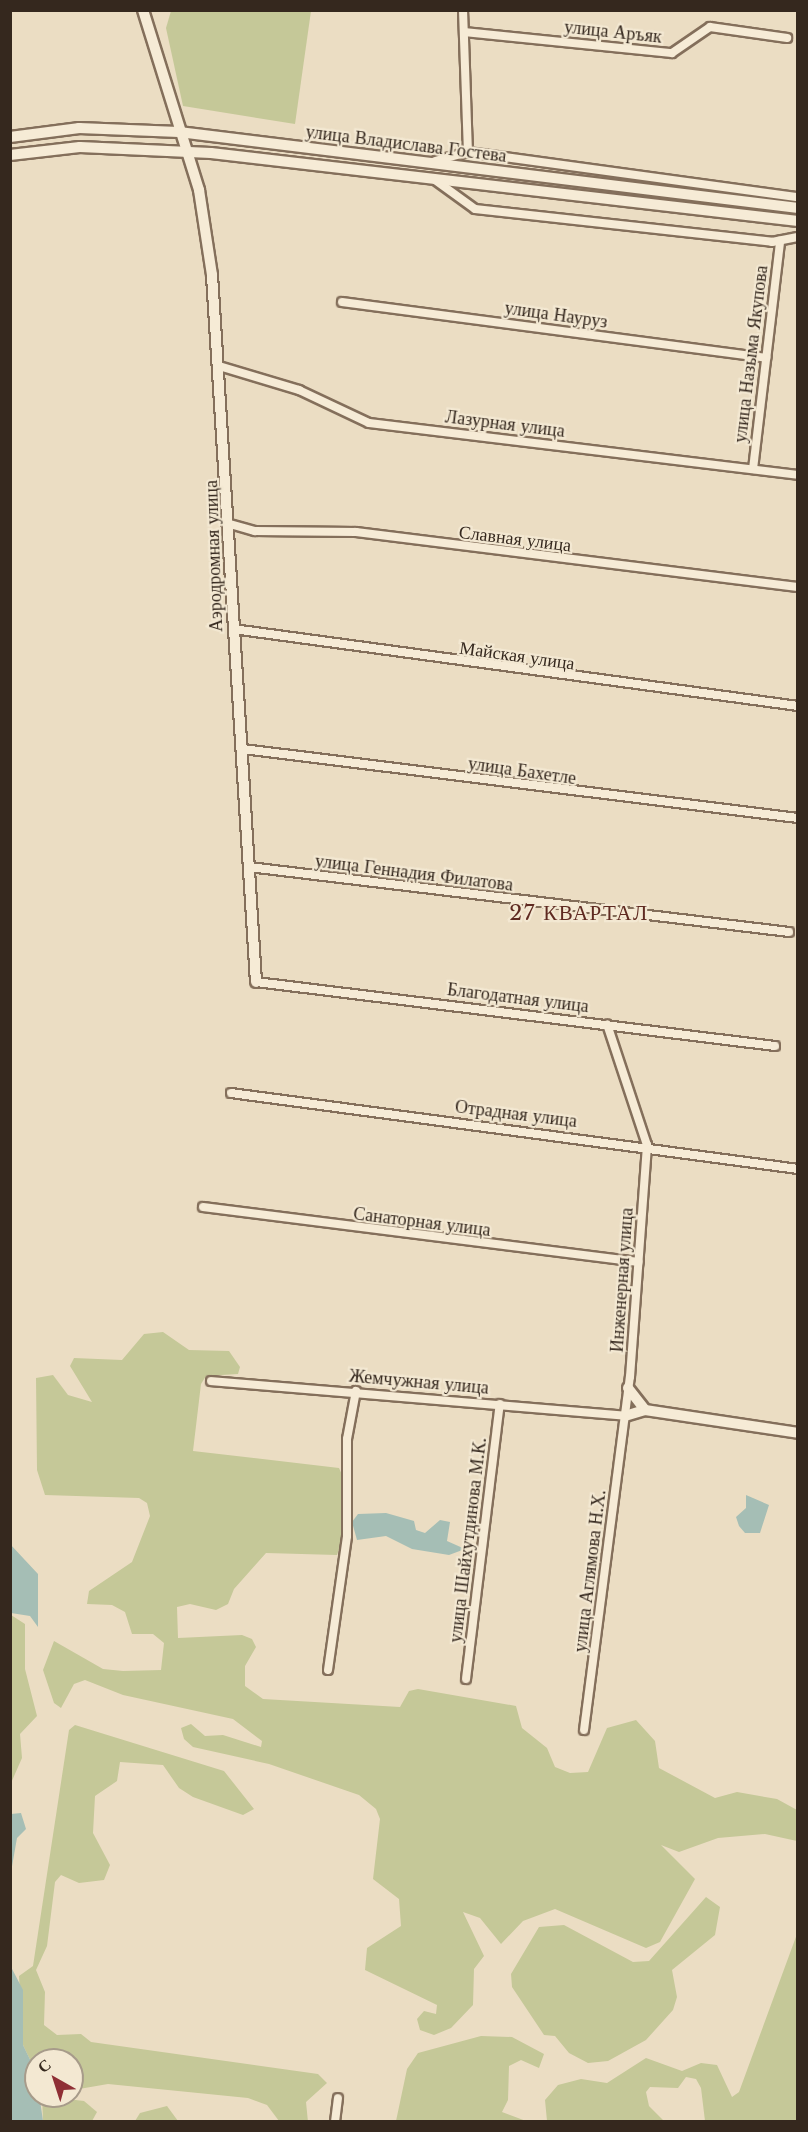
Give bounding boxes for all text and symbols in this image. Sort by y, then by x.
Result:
street label: улица Аръяк [563,16,663,48]
street label: улица Владислава Гостева [304,121,508,167]
street label: улица Назыма Якупова [729,264,773,444]
street label: улица Науруз [503,297,609,333]
street label: Лазурная улица [444,406,566,442]
street label: Аэродромная улица [201,480,227,632]
street label: Славная улица [458,521,572,557]
street label: Майская улица [458,637,576,675]
street label: улица Бахетле [467,753,577,789]
street label: улица Геннадия Филатова [314,850,514,896]
district label: 27 КВАРТАЛ [509,900,649,926]
street label: Благодатная улица [446,979,590,1017]
street label: Отрадная улица [454,1096,578,1132]
street label: Санаторная улица [352,1203,492,1241]
street label: Инженерная улица [606,1207,638,1353]
street label: Жемчужная улица [348,1365,490,1399]
street label: улица Шайхутдинова М.К. [445,1436,491,1644]
street label: улица Аглямова Н.Х. [569,1488,611,1654]
north arrow [24,2048,84,2108]
text: С [33,2054,55,2077]

